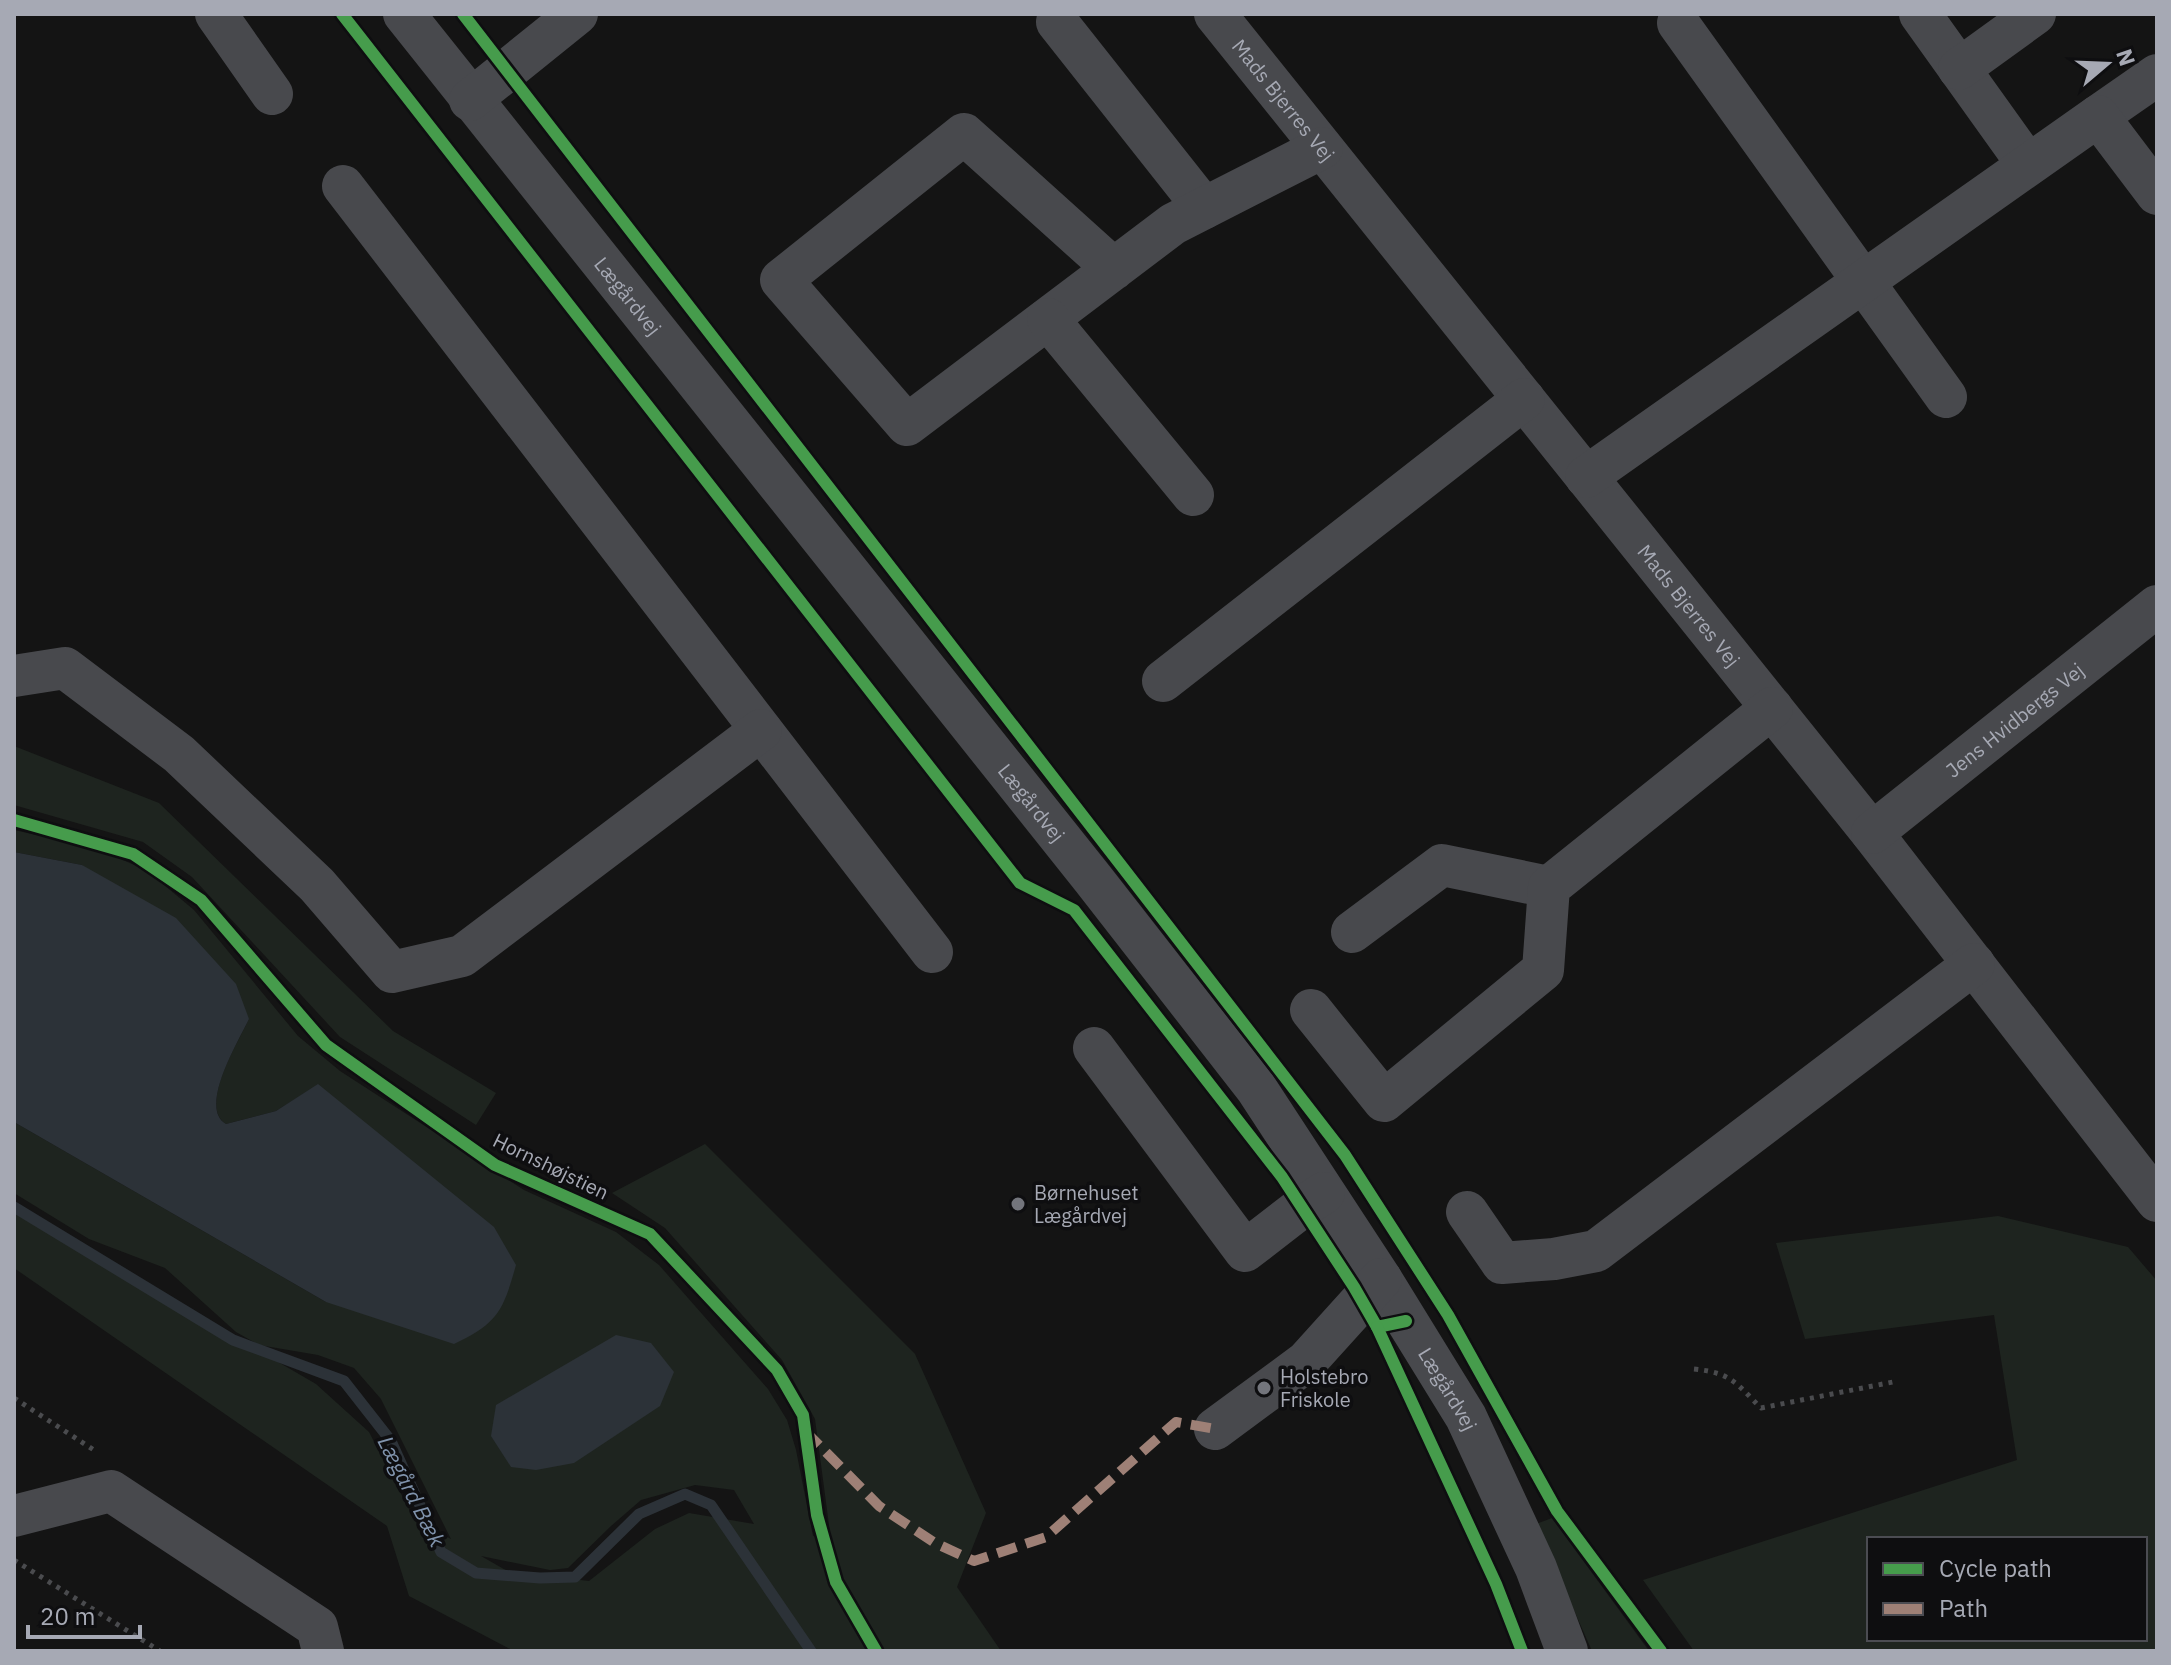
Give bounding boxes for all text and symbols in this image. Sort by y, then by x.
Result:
north arrow [2067,24,2147,104]
street label: Mads Bjerres Vej [1226,33,1341,167]
text: N [2110,45,2143,70]
street label: Lægårdvej [589,251,668,340]
street label: Mads Bjerres Vej [1632,538,1747,672]
street label: Jens Hvidbergs Vej [1940,656,2089,783]
street label: Lægårdvej [992,758,1072,847]
street label: Hornshøjstien [489,1126,613,1206]
place label: Børnehuset Lægårdvej [1034,1179,1139,1229]
marker: Børnehuset Lægårdvej [1009,1195,1027,1213]
street label: Lægårdvej [1413,1342,1484,1435]
place label: Holstebro Friskole [1280,1363,1368,1413]
marker: Holstebro Friskole [1255,1379,1273,1397]
water label: Lægård Bæk [372,1430,453,1552]
legend [1867,1537,2147,1641]
text: Cycle path [1939,1552,2052,1584]
scale bar [28,1589,140,1639]
text: Path [1939,1592,1988,1624]
text: 20 m [40,1600,95,1632]

